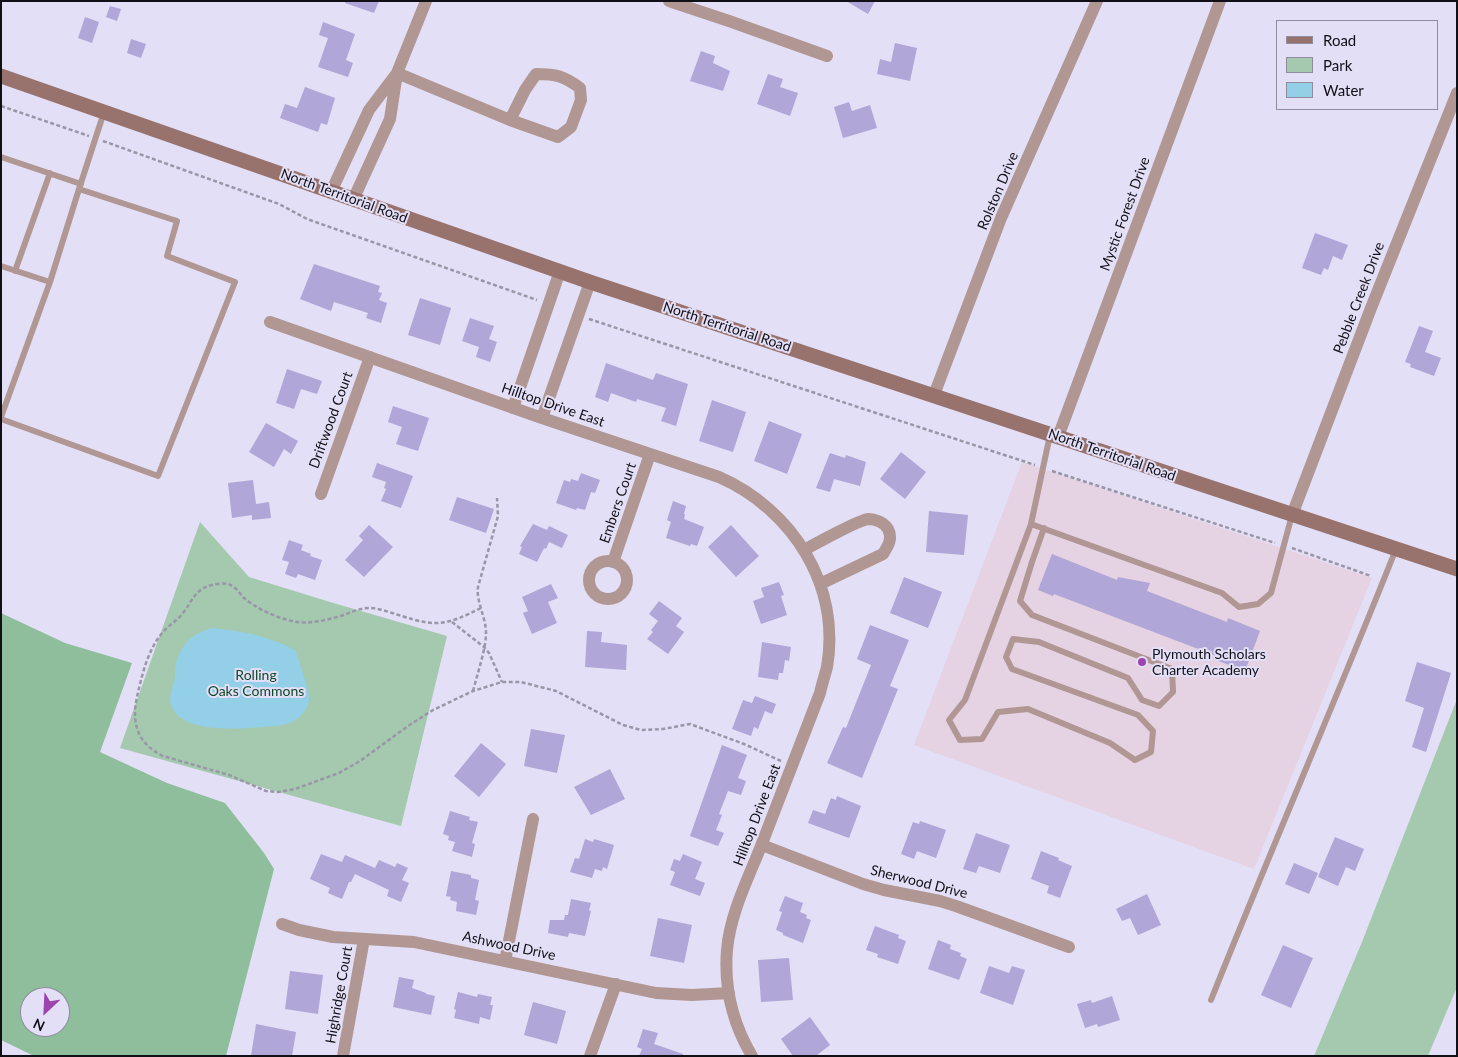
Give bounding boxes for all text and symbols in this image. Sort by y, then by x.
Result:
legend [1276,20,1438,110]
text: Road [1323,31,1356,49]
text: Park [1323,56,1352,74]
text: Water [1323,81,1364,99]
street label: Rolston Drive [974,149,1022,233]
street label: Mystic Forest Drive [1097,155,1153,273]
street label: North Territorial Road [278,165,410,227]
street label: Pebble Creek Drive [1330,240,1388,356]
street label: North Territorial Road [661,298,793,356]
street label: Driftwood Court [306,369,356,471]
street label: Hilltop Drive East [499,379,607,431]
street label: North Territorial Road [1046,425,1178,485]
street label: Embers Court [596,460,640,546]
place label: Plymouth Scholars Charter Academy [1152,646,1266,679]
marker: Plymouth Scholars Charter Academy [1136,656,1148,668]
park label: Rolling Oaks Commons [208,667,304,700]
street label: Hilltop Drive East [730,762,784,868]
street label: Sherwood Drive [869,862,969,902]
street label: Ashwood Drive [461,928,557,964]
street label: Highridge Court [322,945,356,1045]
north arrow [20,987,70,1037]
text: N [30,1015,47,1035]

